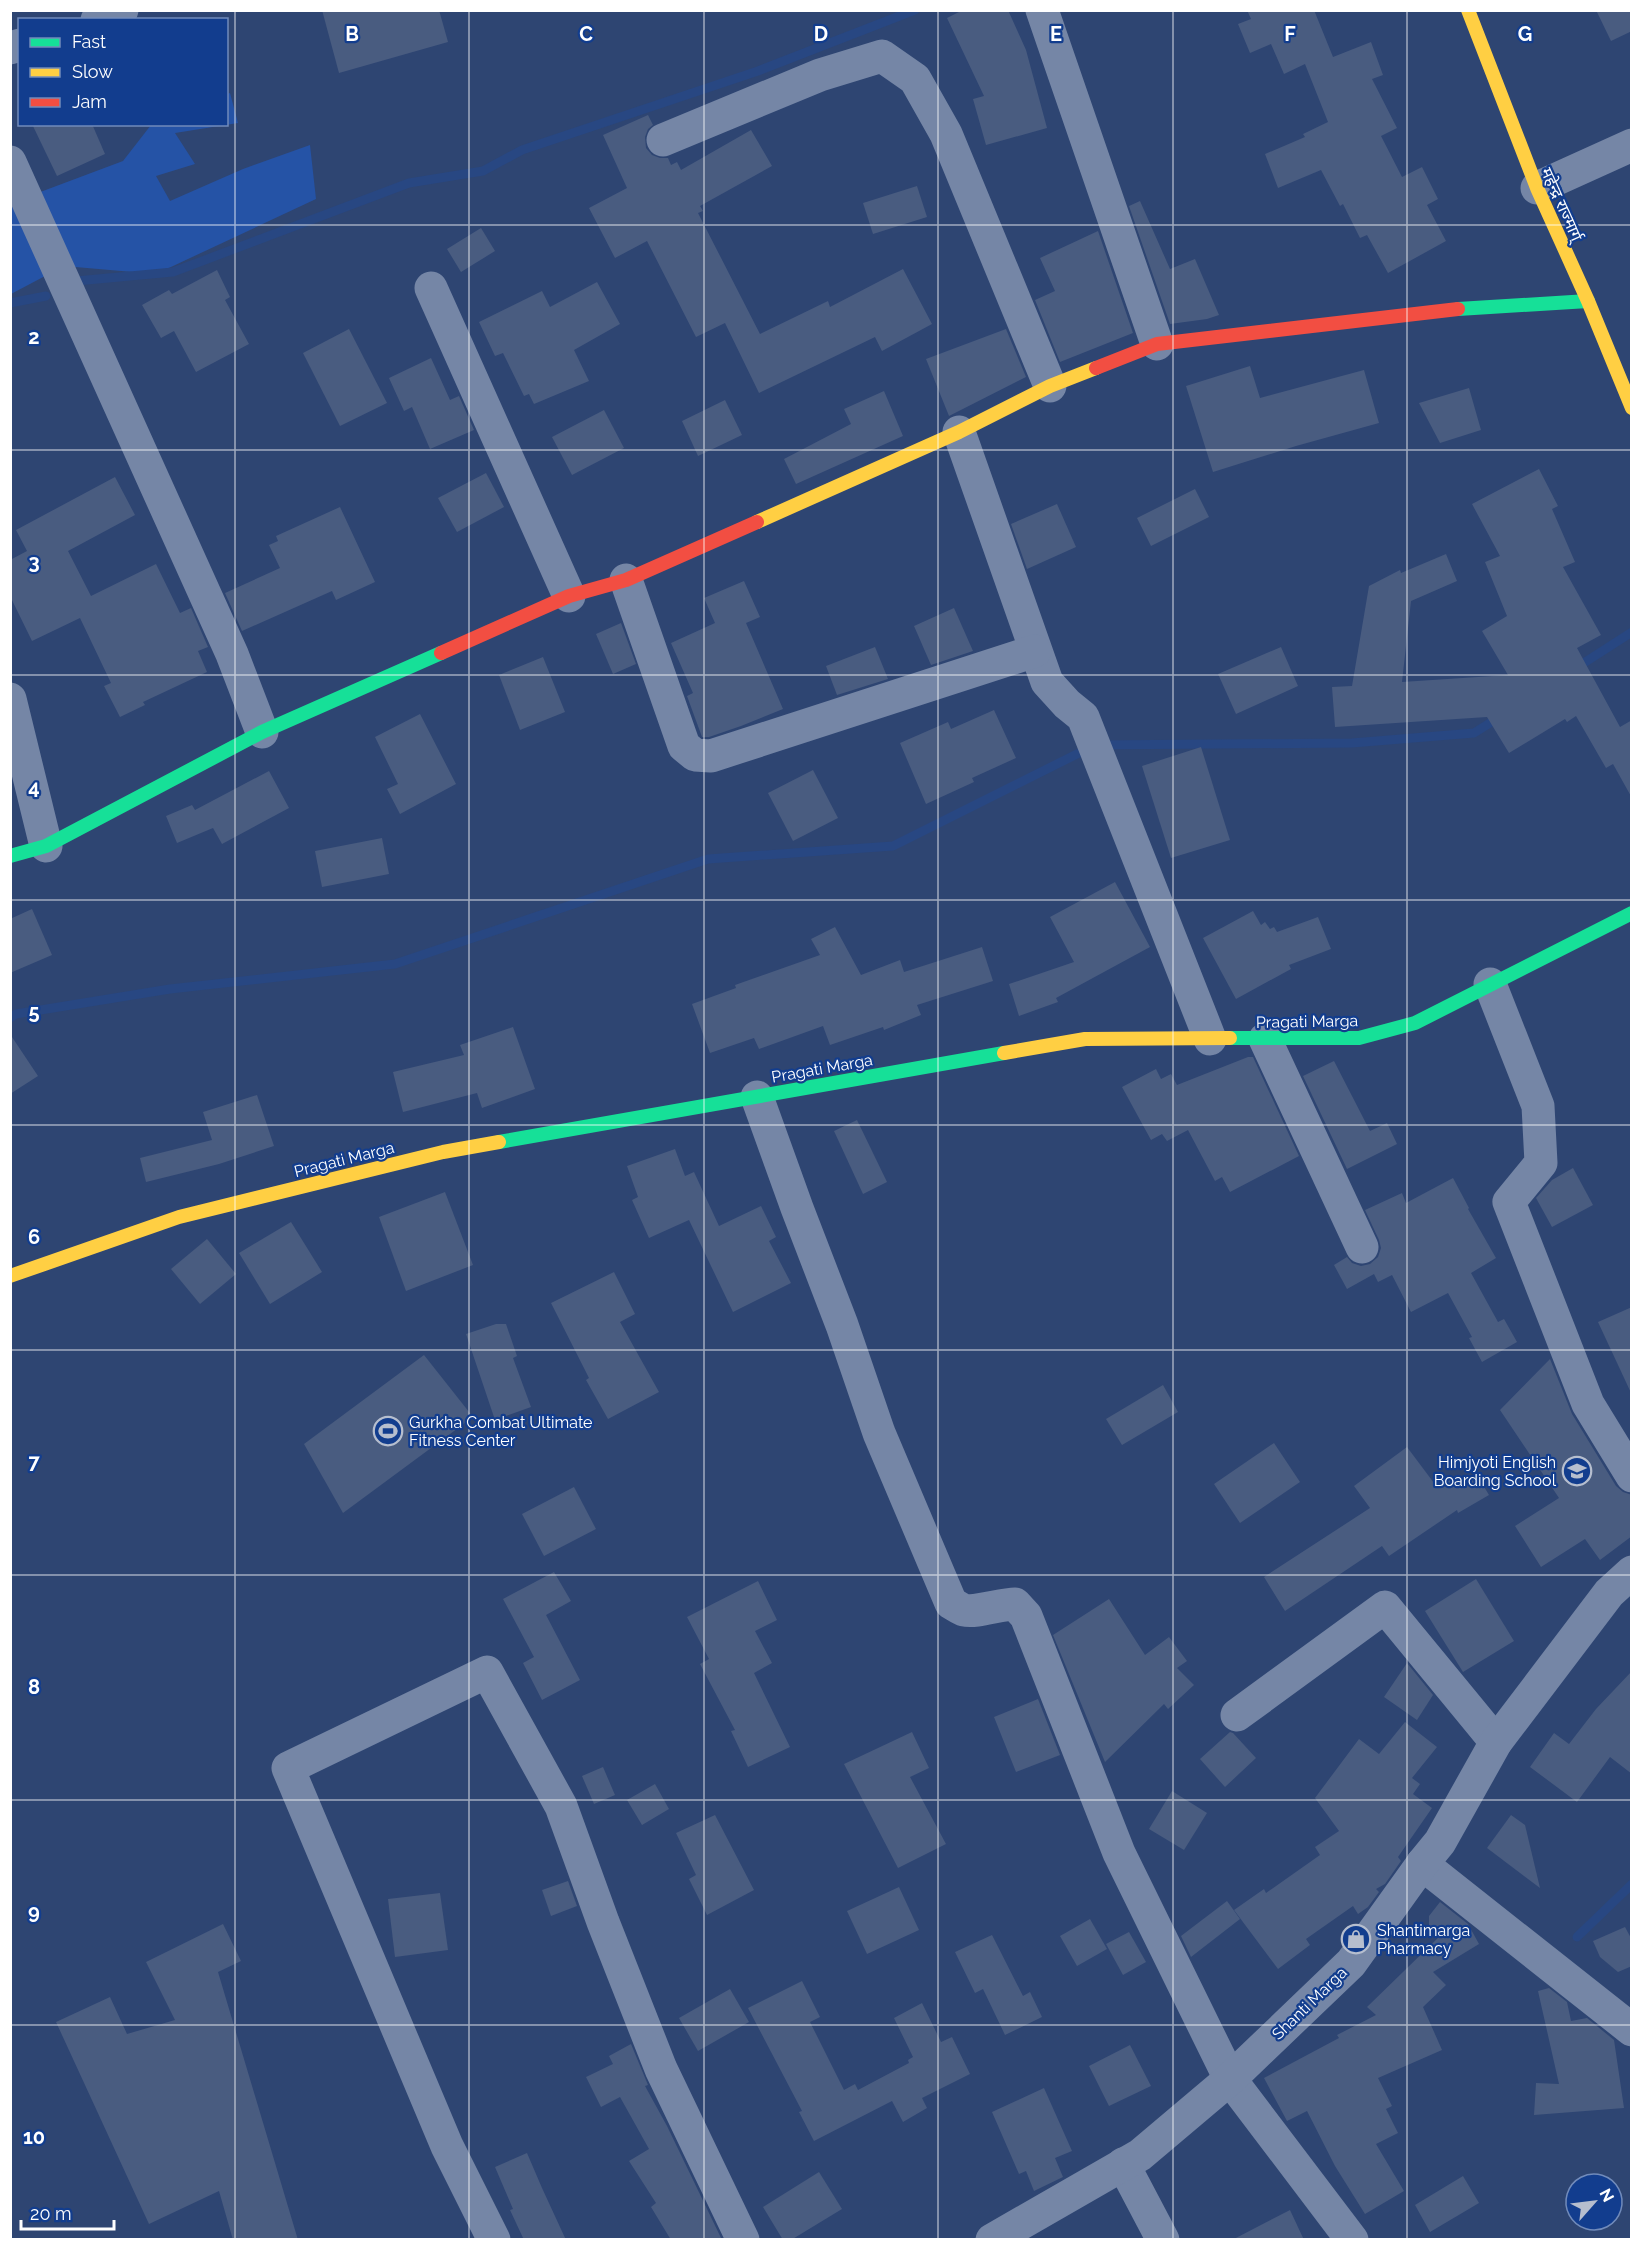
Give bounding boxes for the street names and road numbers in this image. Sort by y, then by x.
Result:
street label: महेन्द्र राज्मार्ग् [1536,165,1587,247]
street label: Pragati Marga [1256,1011,1358,1032]
street label: Pragati Marga [770,1050,874,1087]
street label: Pragati Marga [292,1138,396,1181]
street label: Shanti Marga [1268,1963,1351,2044]

